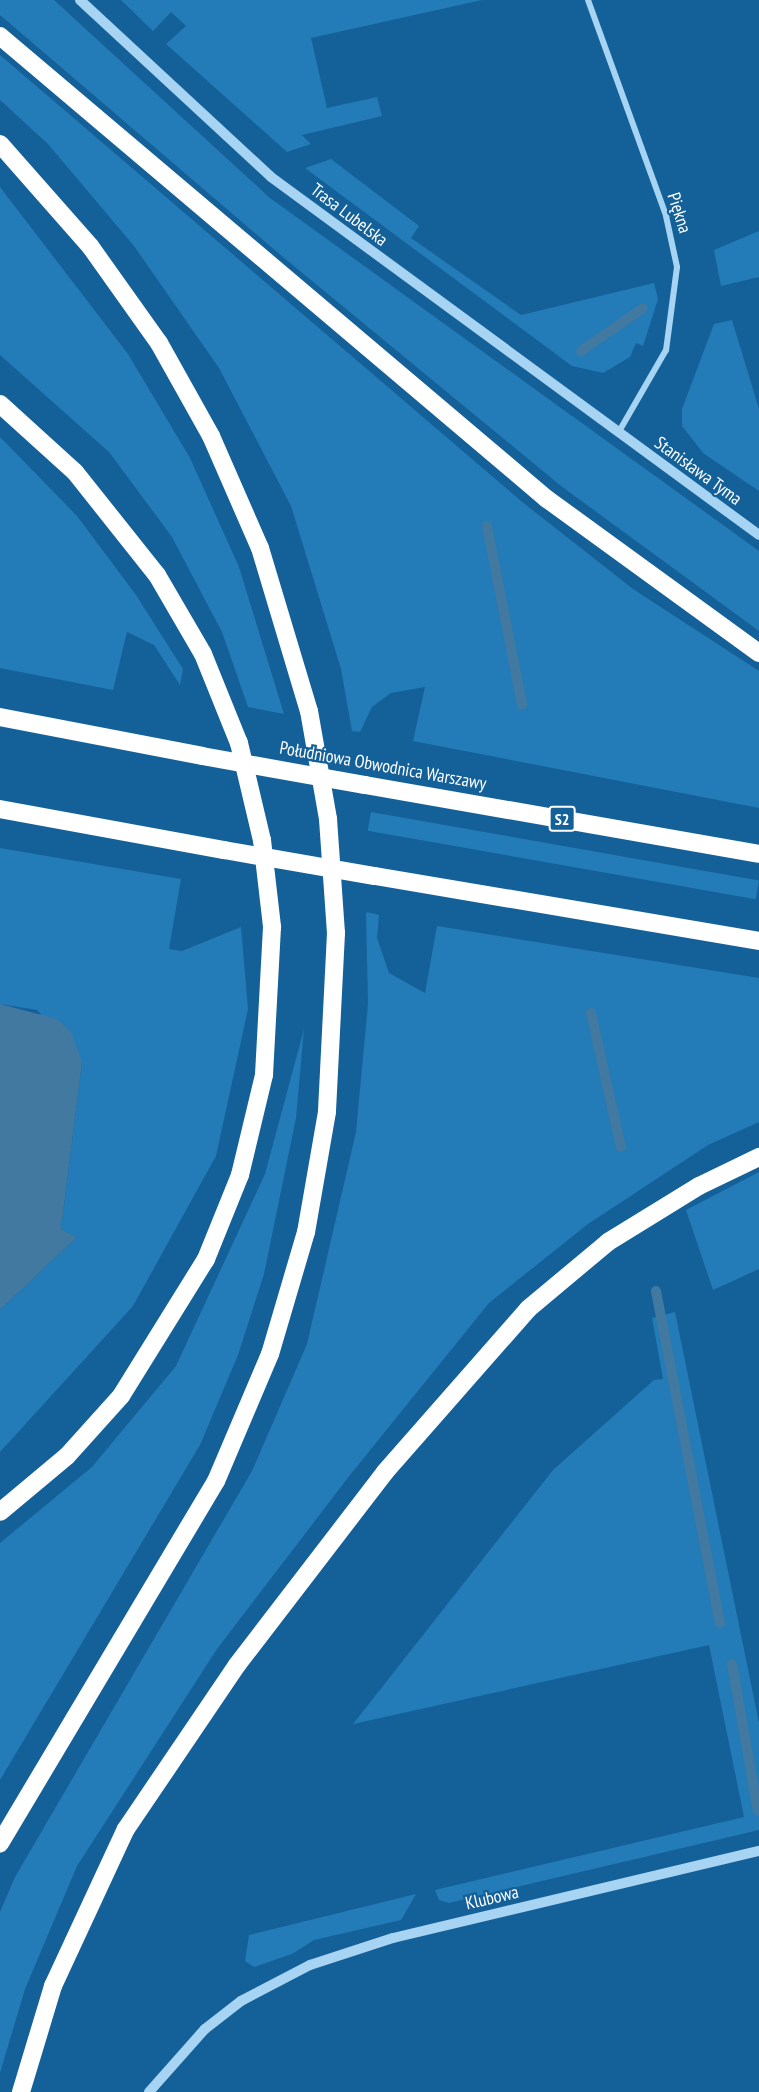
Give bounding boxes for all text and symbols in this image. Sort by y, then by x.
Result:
street label: Trasa Lubelska [306,179,392,251]
street label: Piękna [662,190,696,236]
street label: Stanisława Tyma [650,432,746,510]
street label: Południowa Obwodnica Warszawy [278,737,488,795]
road number: S2 [548,806,576,832]
street label: Klubowa [463,1881,521,1915]

